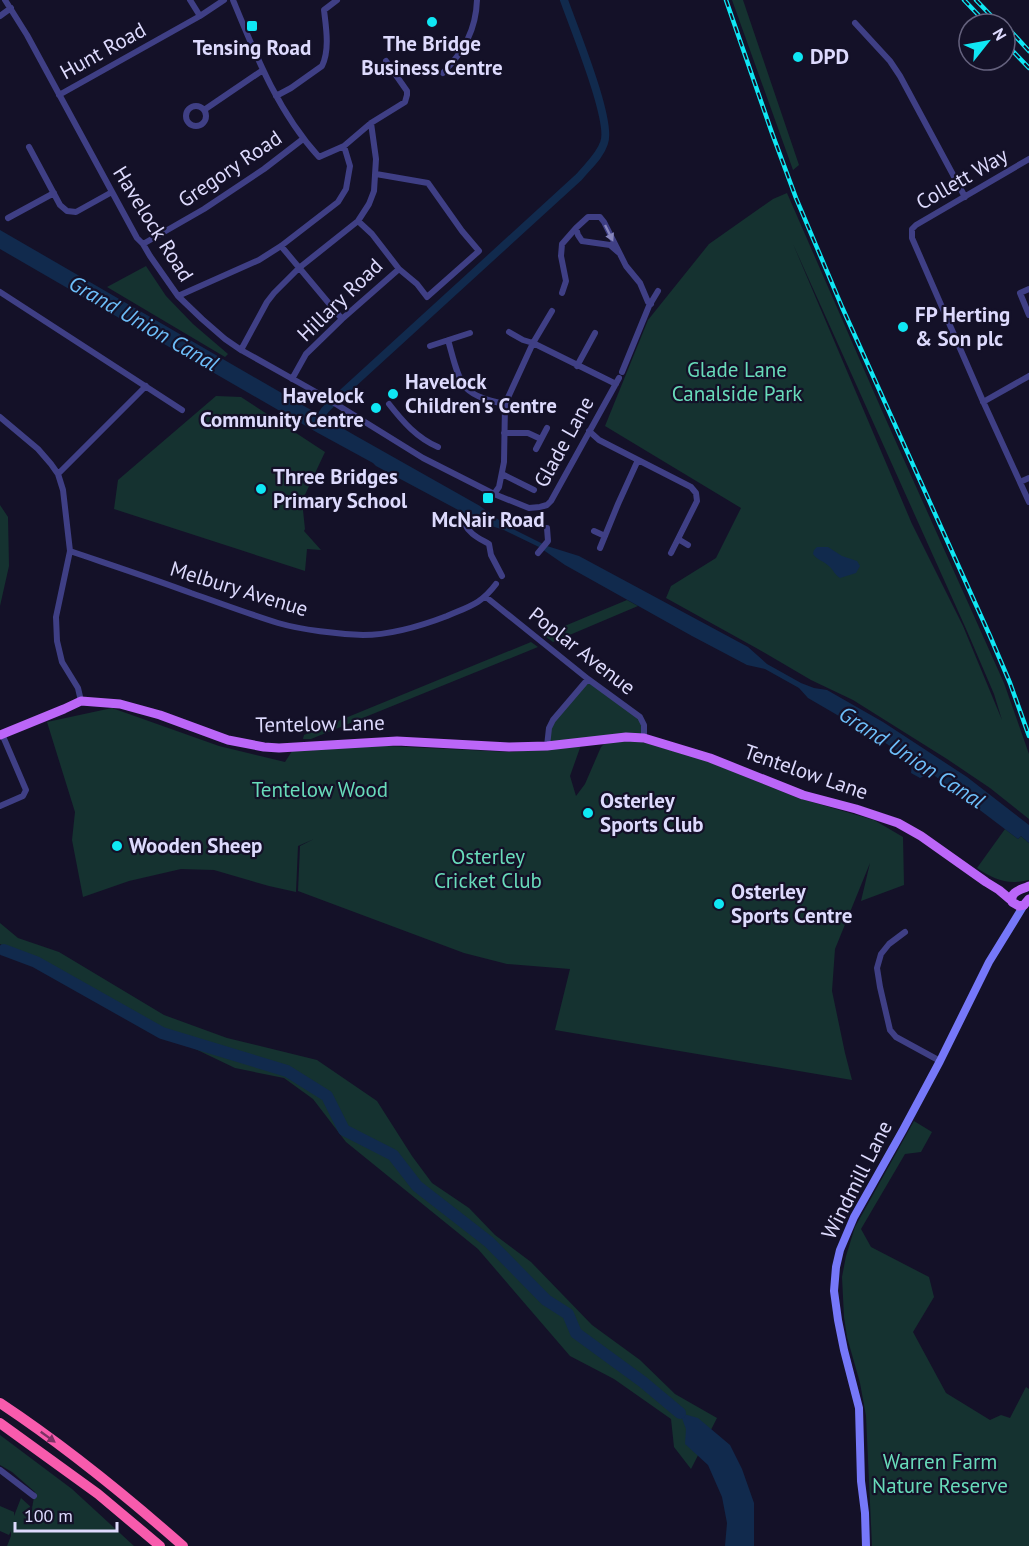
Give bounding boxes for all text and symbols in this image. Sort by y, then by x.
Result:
north arrow [957,12,1017,72]
marker: The Bridge Business Centre [425,15,439,29]
street label: Hunt Road [55,16,150,85]
marker: Tensing Road [245,19,259,33]
text: N [989,25,1011,44]
place label: The Bridge Business Centre [361,30,503,81]
place label: Tensing Road [193,34,311,61]
place label: DPD [810,43,849,70]
marker: DPD [791,50,805,64]
street label: Gregory Road [173,124,287,213]
street label: Collett Way [911,141,1013,216]
street label: Havelock Road [107,161,200,287]
one-way arrow [604,224,614,242]
street label: Hillary Road [291,252,388,347]
water label: Grand Union Canal [64,269,224,377]
place label: FP Herting & Son plc [915,301,1010,352]
marker: FP Herting & Son plc [896,320,910,334]
park label: Glade Lane Canalside Park [672,356,802,407]
place label: Havelock Children's Centre [405,368,557,419]
place label: Havelock Community Centre [200,382,365,433]
marker: Havelock Children's Centre [386,387,400,401]
street label: Glade Lane [528,391,600,492]
marker: Havelock Community Centre [369,401,383,415]
place label: Three Bridges Primary School [273,463,408,514]
marker: Three Bridges Primary School [254,482,268,496]
marker: McNair Road [481,491,495,505]
place label: McNair Road [431,506,545,533]
street label: Melbury Avenue [167,555,311,622]
street label: Poplar Avenue [524,601,641,701]
water label: Grand Union Canal [834,699,990,815]
street label: Tentelow Lane [255,709,385,738]
street label: Tentelow Lane [741,738,872,805]
park label: Tentelow Wood [252,776,388,803]
place label: Osterley Sports Club [600,787,703,838]
marker: Osterley Sports Club [581,806,595,820]
place label: Wooden Sheep [129,832,262,859]
marker: Wooden Sheep [110,839,124,853]
park label: Osterley Cricket Club [434,843,542,894]
place label: Osterley Sports Centre [731,878,852,929]
marker: Osterley Sports Centre [712,897,726,911]
street label: Windmill Lane [815,1116,898,1244]
one-way arrow [40,1430,56,1443]
park label: Warren Farm Nature Reserve [872,1448,1008,1499]
scale bar [15,1495,117,1533]
text: 100 m [24,1504,73,1527]

